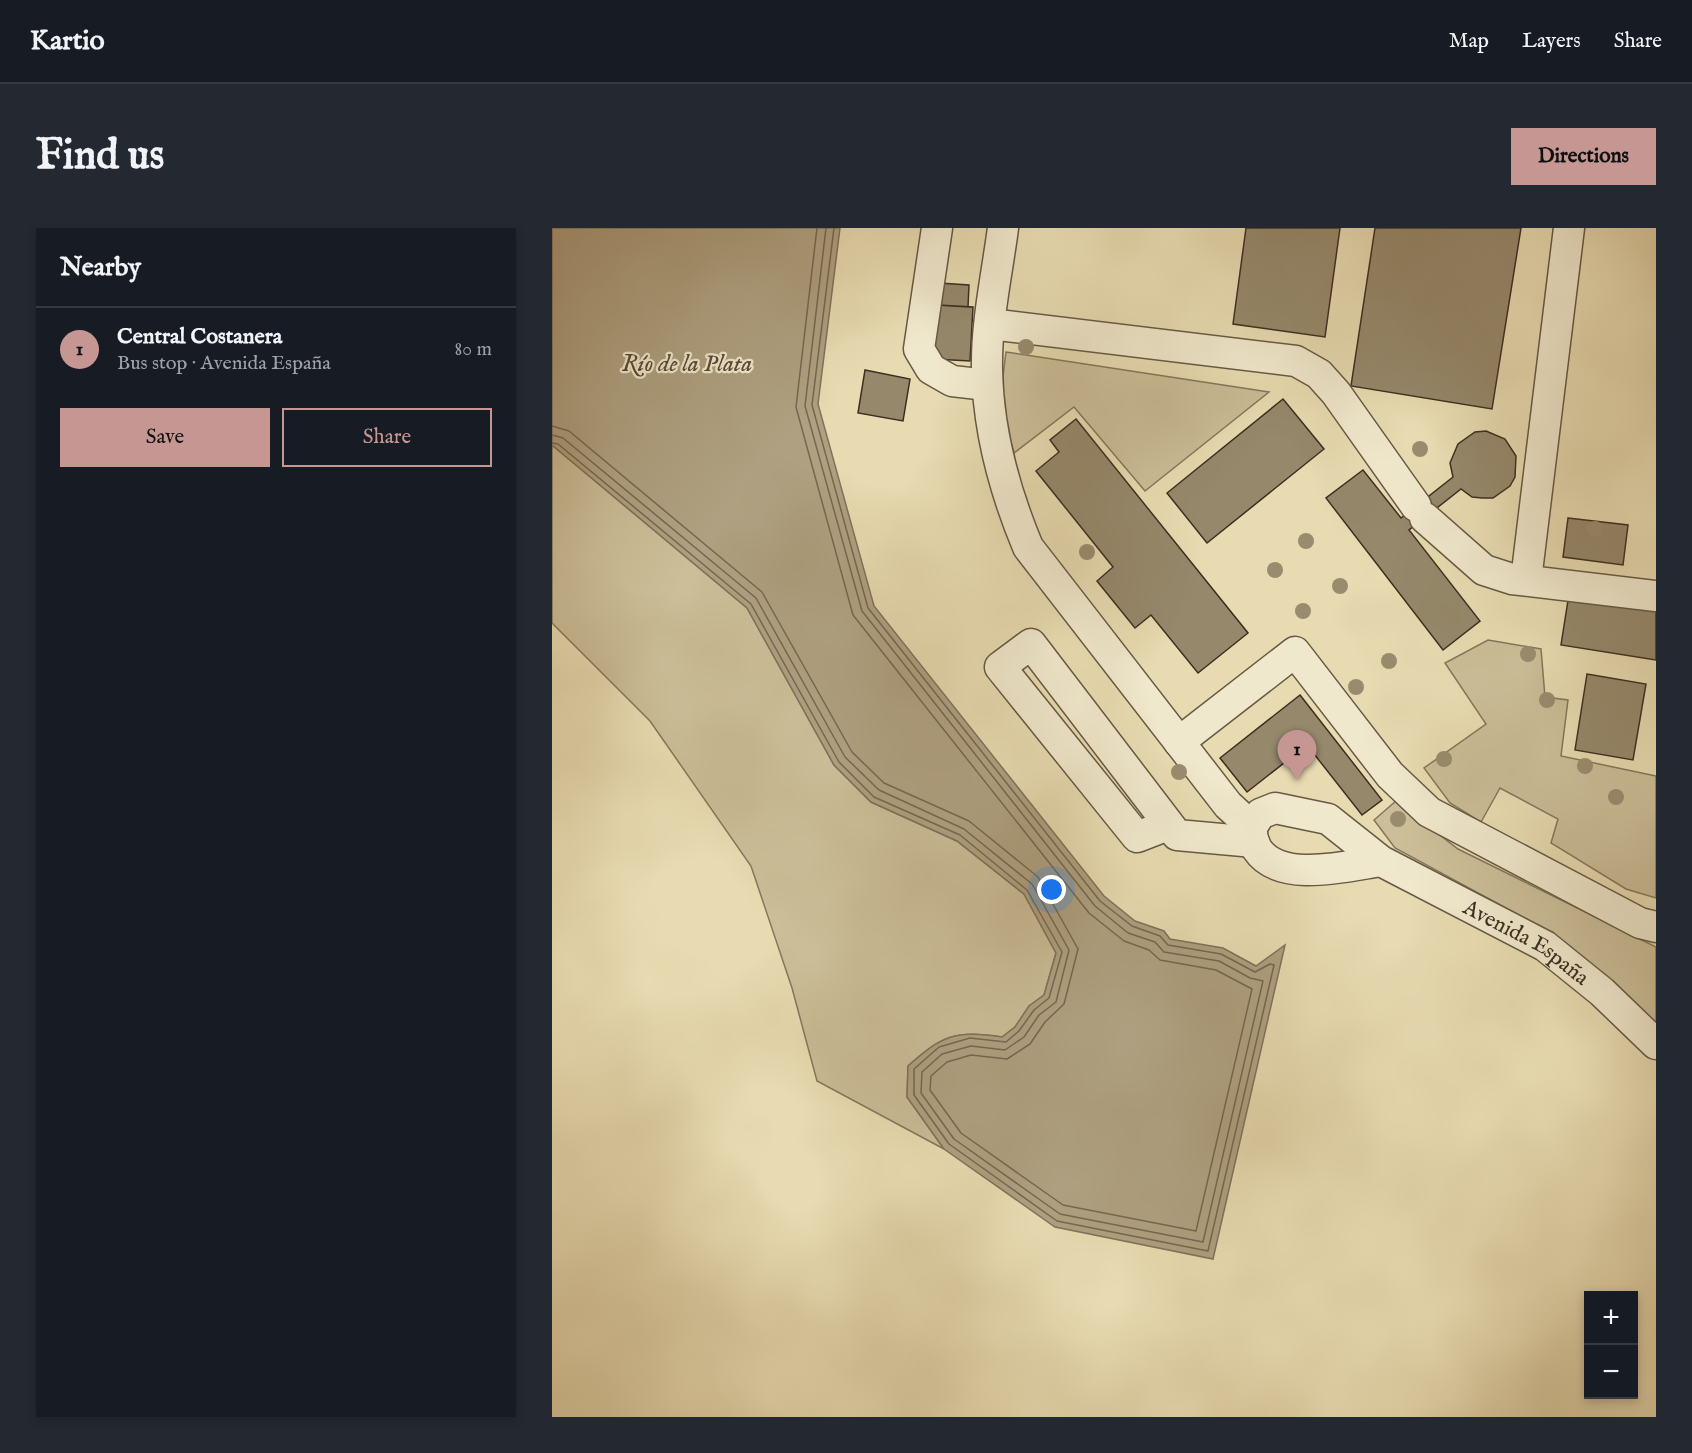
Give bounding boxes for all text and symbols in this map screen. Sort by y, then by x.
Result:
text: Kartio [30,24,105,59]
text: Map [1449,28,1489,55]
text: Layers [1522,28,1581,55]
text: Share [1614,28,1662,55]
button: Directions [1511,128,1656,185]
text: Find us [36,130,164,183]
text: Nearby [60,251,141,284]
text: Central Costanera [117,323,282,351]
text: 1 [76,337,83,362]
text: 80 m [455,337,492,362]
water label: Río de la Plata [622,349,752,380]
text: Bus stop · Avenida España [117,351,331,376]
button: Save [60,408,270,467]
button: Share [282,408,492,467]
pin: 1 [1278,730,1316,780]
your location [1037,875,1066,904]
street label: Avenida España [1457,894,1595,993]
map controls [1584,1291,1638,1399]
button: + [1584,1291,1638,1345]
button: − [1584,1345,1638,1399]

